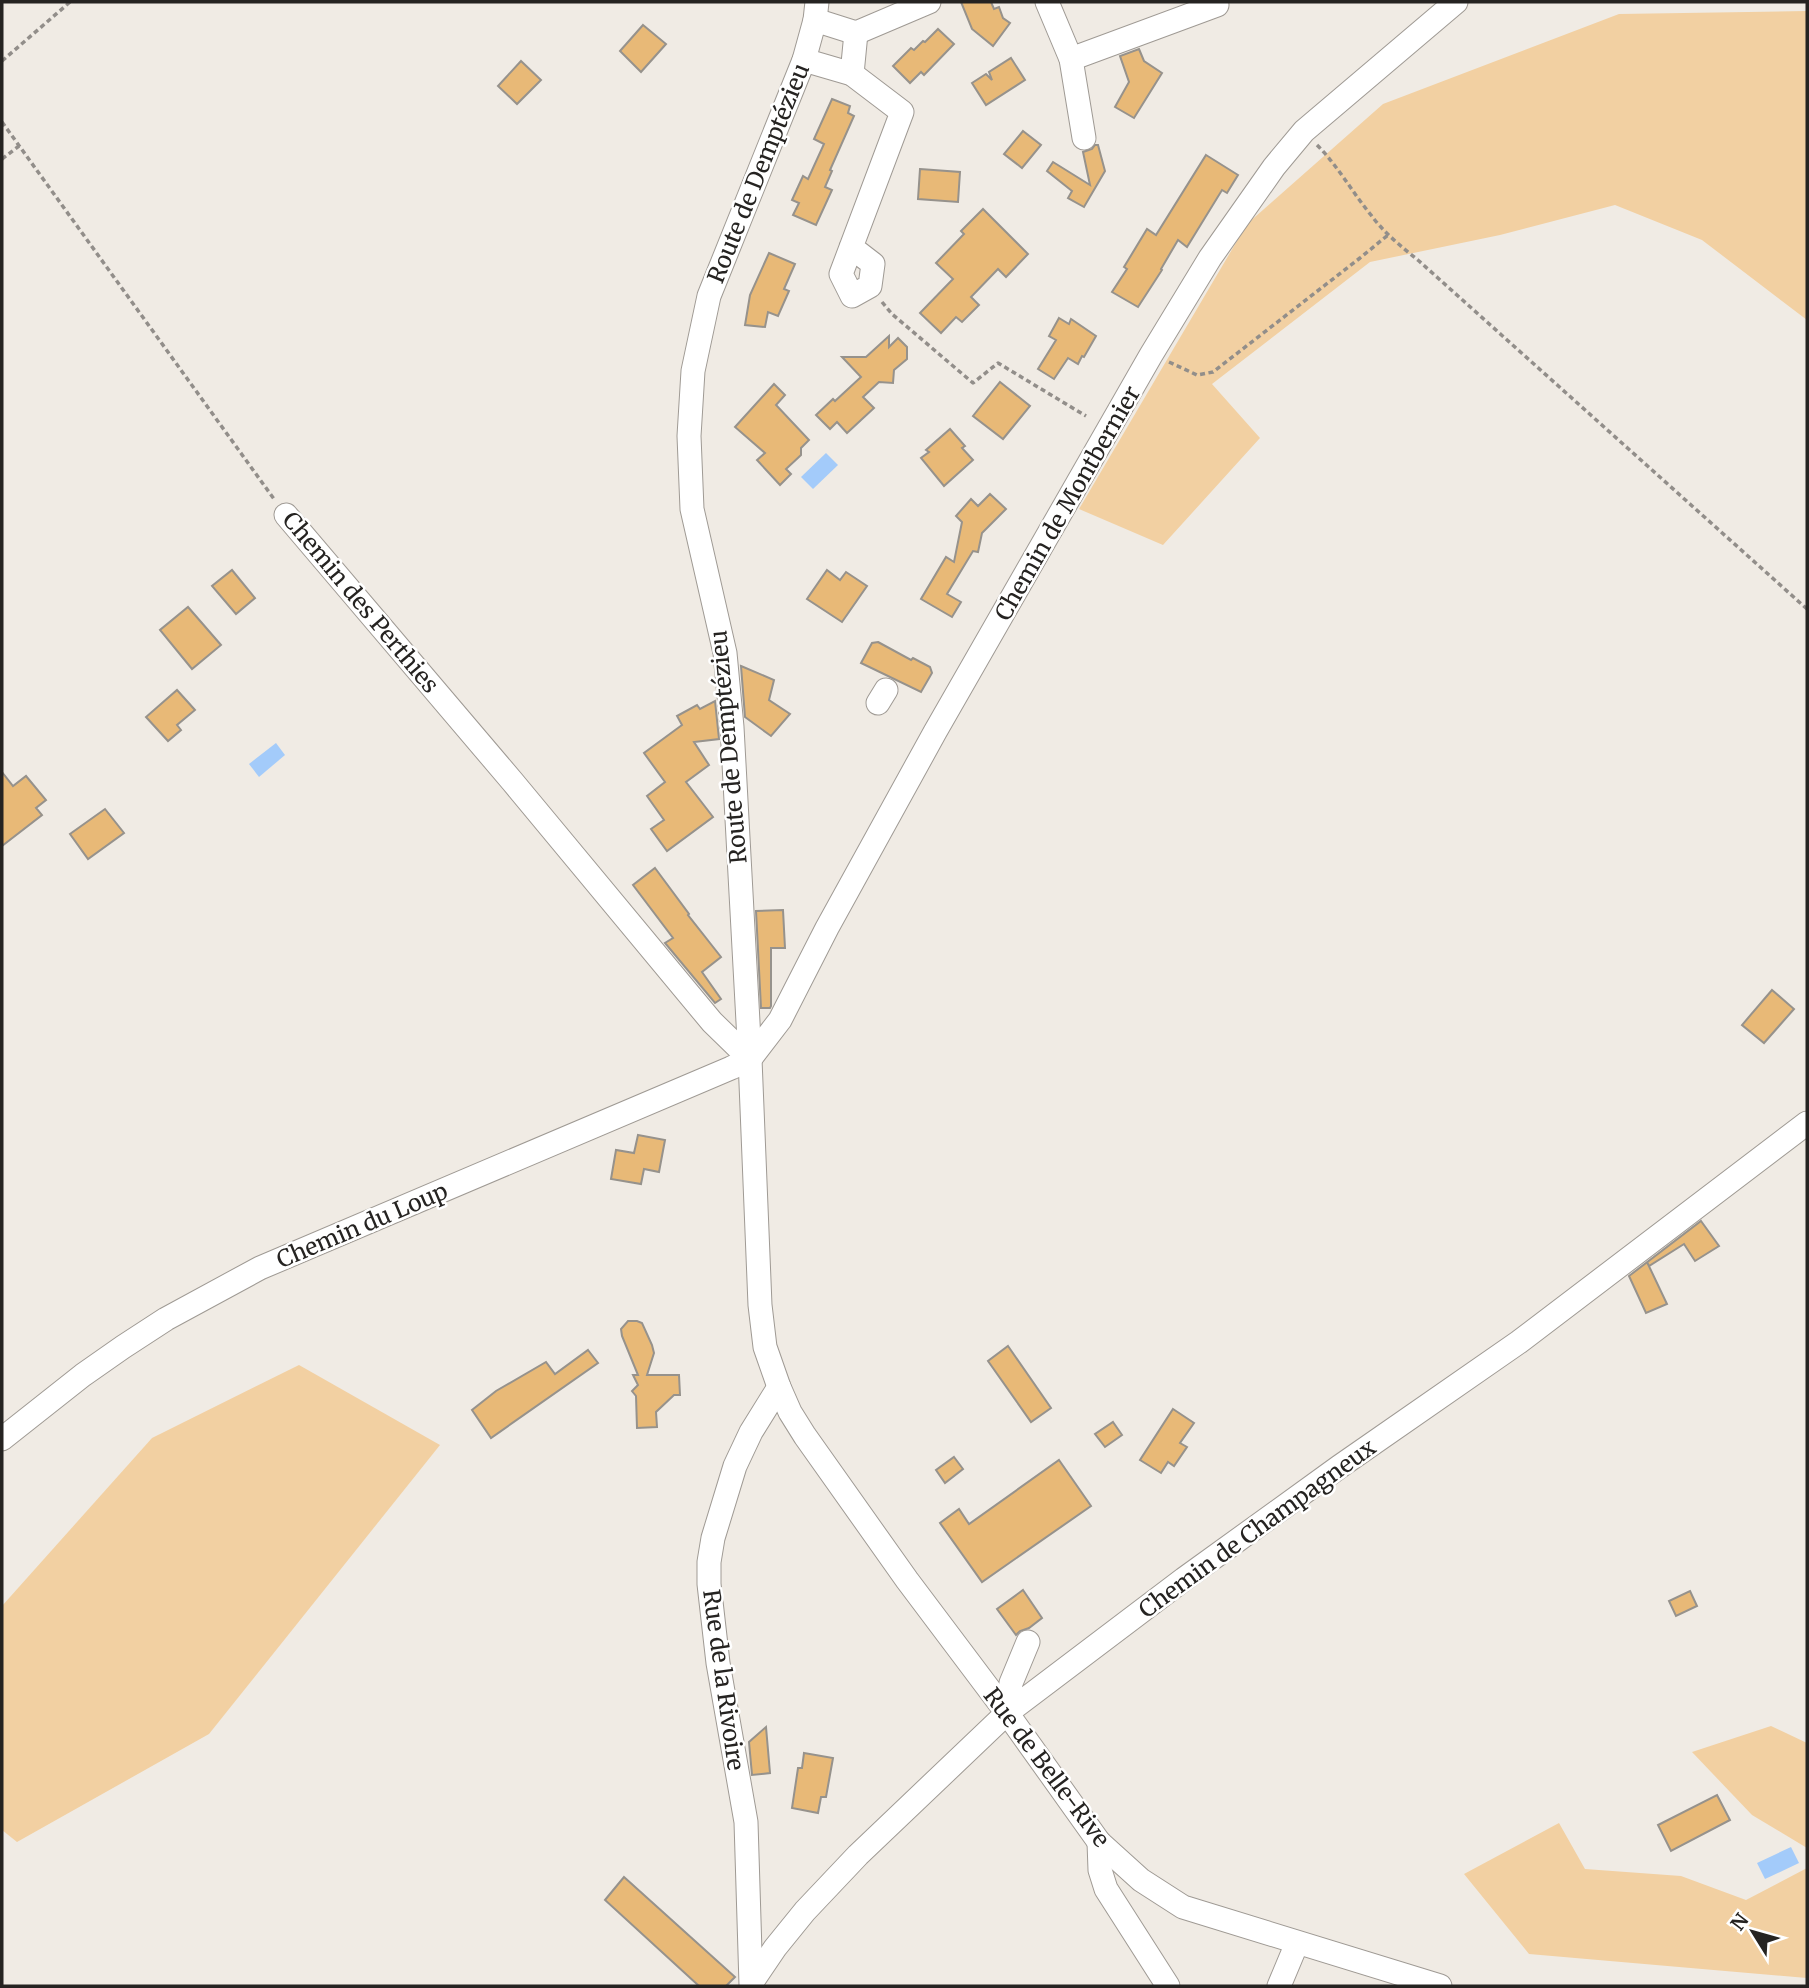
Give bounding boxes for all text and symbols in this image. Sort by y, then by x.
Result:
street label: Route de Demptézieu [701,59,815,287]
street label: Chemin de Montbernier [988,381,1146,625]
street label: Chemin des Perthies [277,505,445,699]
street label: Route de Demptézieu [703,629,753,865]
street label: Chemin du Loup [272,1176,452,1274]
street label: Chemin de Champagneux [1133,1432,1381,1624]
street label: Rue de la Rivoire [697,1588,751,1772]
street label: Rue de Belle-Rive [978,1682,1116,1852]
north arrow [1718,1897,1788,1967]
text: N [1725,1909,1754,1935]

